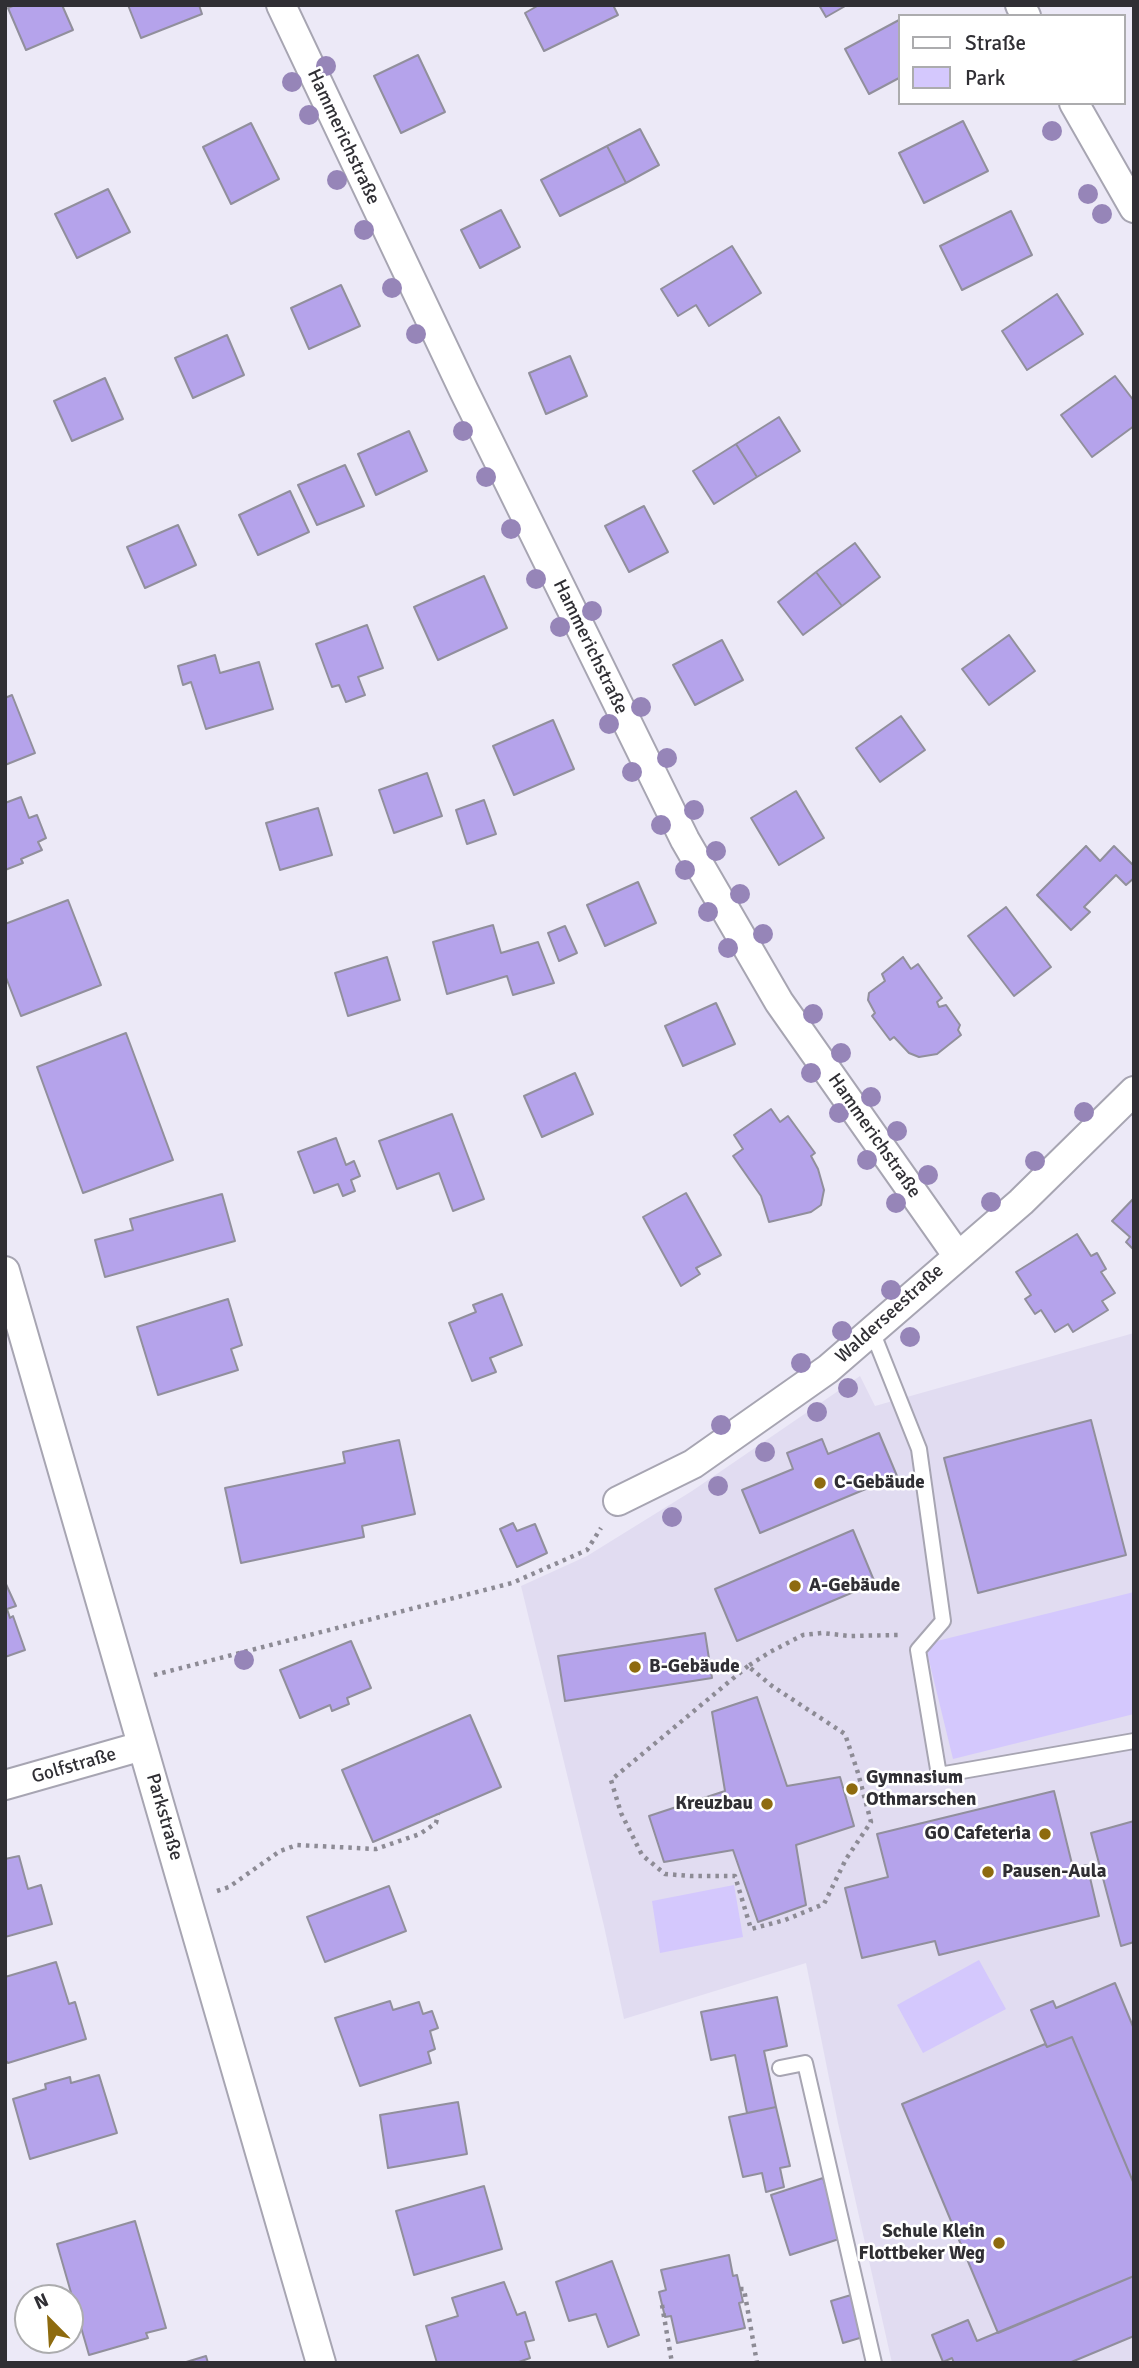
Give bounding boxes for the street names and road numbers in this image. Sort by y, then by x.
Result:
street label: Hammerichstraße [302,66,384,208]
street label: Hammerichstraße [548,576,632,718]
street label: Hammerichstraße [823,1069,925,1203]
street label: Walderseestraße [831,1260,949,1368]
street label: Golfstraße [29,1743,119,1789]
street label: Parkstraße [141,1771,187,1863]

